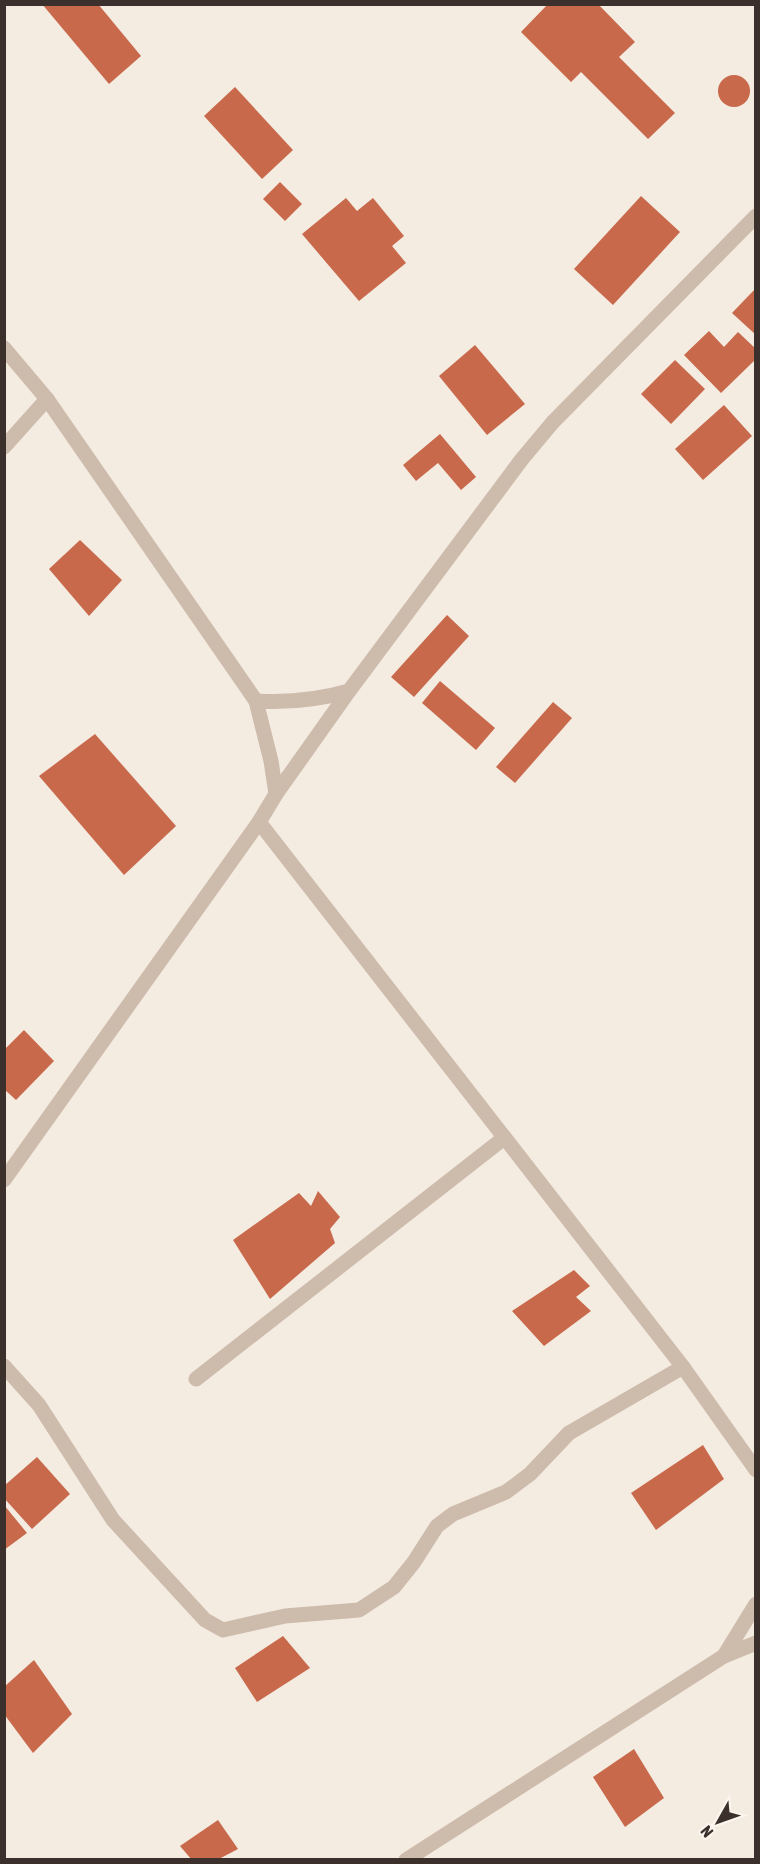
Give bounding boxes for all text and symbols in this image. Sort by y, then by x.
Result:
north arrow [688,1792,748,1852]
text: N [697,1822,716,1841]

